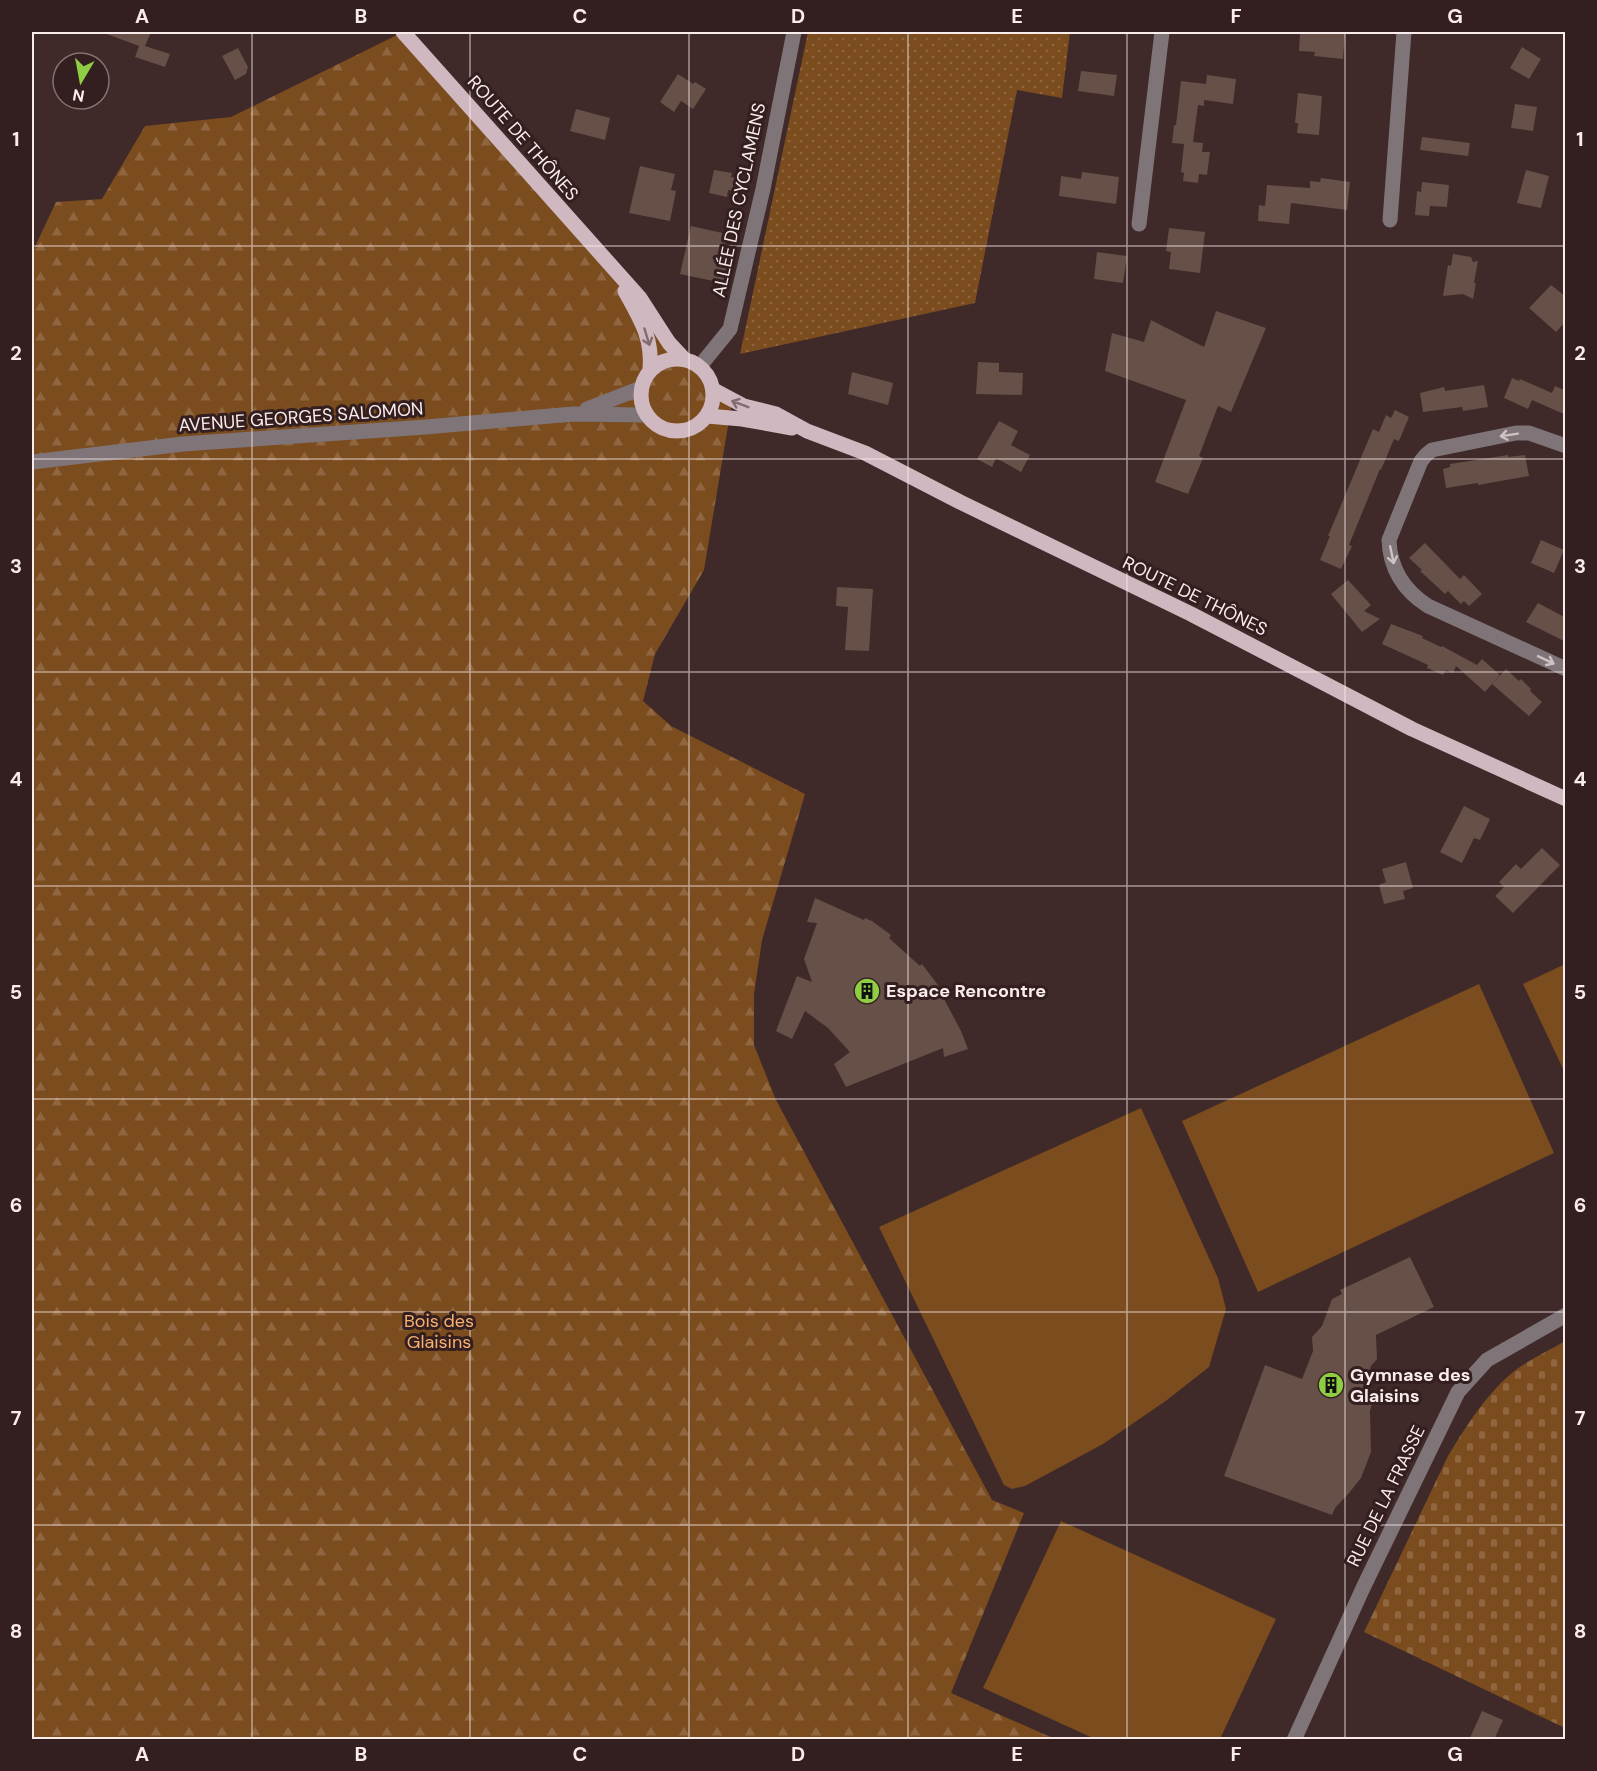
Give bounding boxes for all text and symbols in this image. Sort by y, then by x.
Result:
text: A [135,3,149,29]
text: B [355,3,367,29]
text: C [573,3,587,29]
text: D [791,3,805,29]
text: E [1011,3,1023,29]
text: F [1230,3,1242,29]
text: G [1447,3,1463,29]
north arrow [51,51,111,111]
street label: ROUTE DE THÔNES [462,70,584,206]
text: N [71,84,86,107]
street label: ALLÉE DES CYCLAMENS [707,101,771,299]
text: 1 [12,126,20,152]
text: 1 [1576,126,1584,152]
one-way arrow [642,327,653,346]
text: 2 [10,340,22,366]
text: 2 [1574,340,1586,366]
street label: AVENUE GEORGES SALOMON [178,396,424,438]
one-way arrow [732,397,750,408]
one-way arrow [1500,430,1520,441]
one-way arrow [1386,545,1398,564]
street label: ROUTE DE THÔNES [1119,551,1271,641]
text: 3 [10,553,22,579]
text: 3 [1574,553,1586,579]
one-way arrow [1536,655,1554,666]
text: 4 [10,766,23,792]
text: 4 [1574,766,1587,792]
building icon: Espace Rencontre [852,976,882,1006]
text: 5 [10,979,22,1005]
place label: Espace Rencontre [886,979,1046,1003]
text: 5 [1574,979,1586,1005]
text: 6 [10,1192,22,1218]
text: 6 [1574,1192,1586,1218]
park label: Bois des Glaisins [404,1309,474,1354]
place label: Gymnase des Glaisins [1350,1363,1470,1408]
building icon: Gymnase des Glaisins [1316,1370,1346,1400]
text: 7 [11,1405,22,1431]
text: 7 [1575,1405,1586,1431]
street label: RUE DE LA FRASSE [1341,1421,1431,1571]
text: 8 [10,1618,22,1644]
text: 8 [1574,1618,1586,1644]
text: A [135,1741,149,1767]
text: B [355,1741,367,1767]
text: C [573,1741,587,1767]
text: D [791,1741,805,1767]
text: E [1011,1741,1023,1767]
text: F [1230,1741,1242,1767]
text: G [1447,1741,1463,1767]

